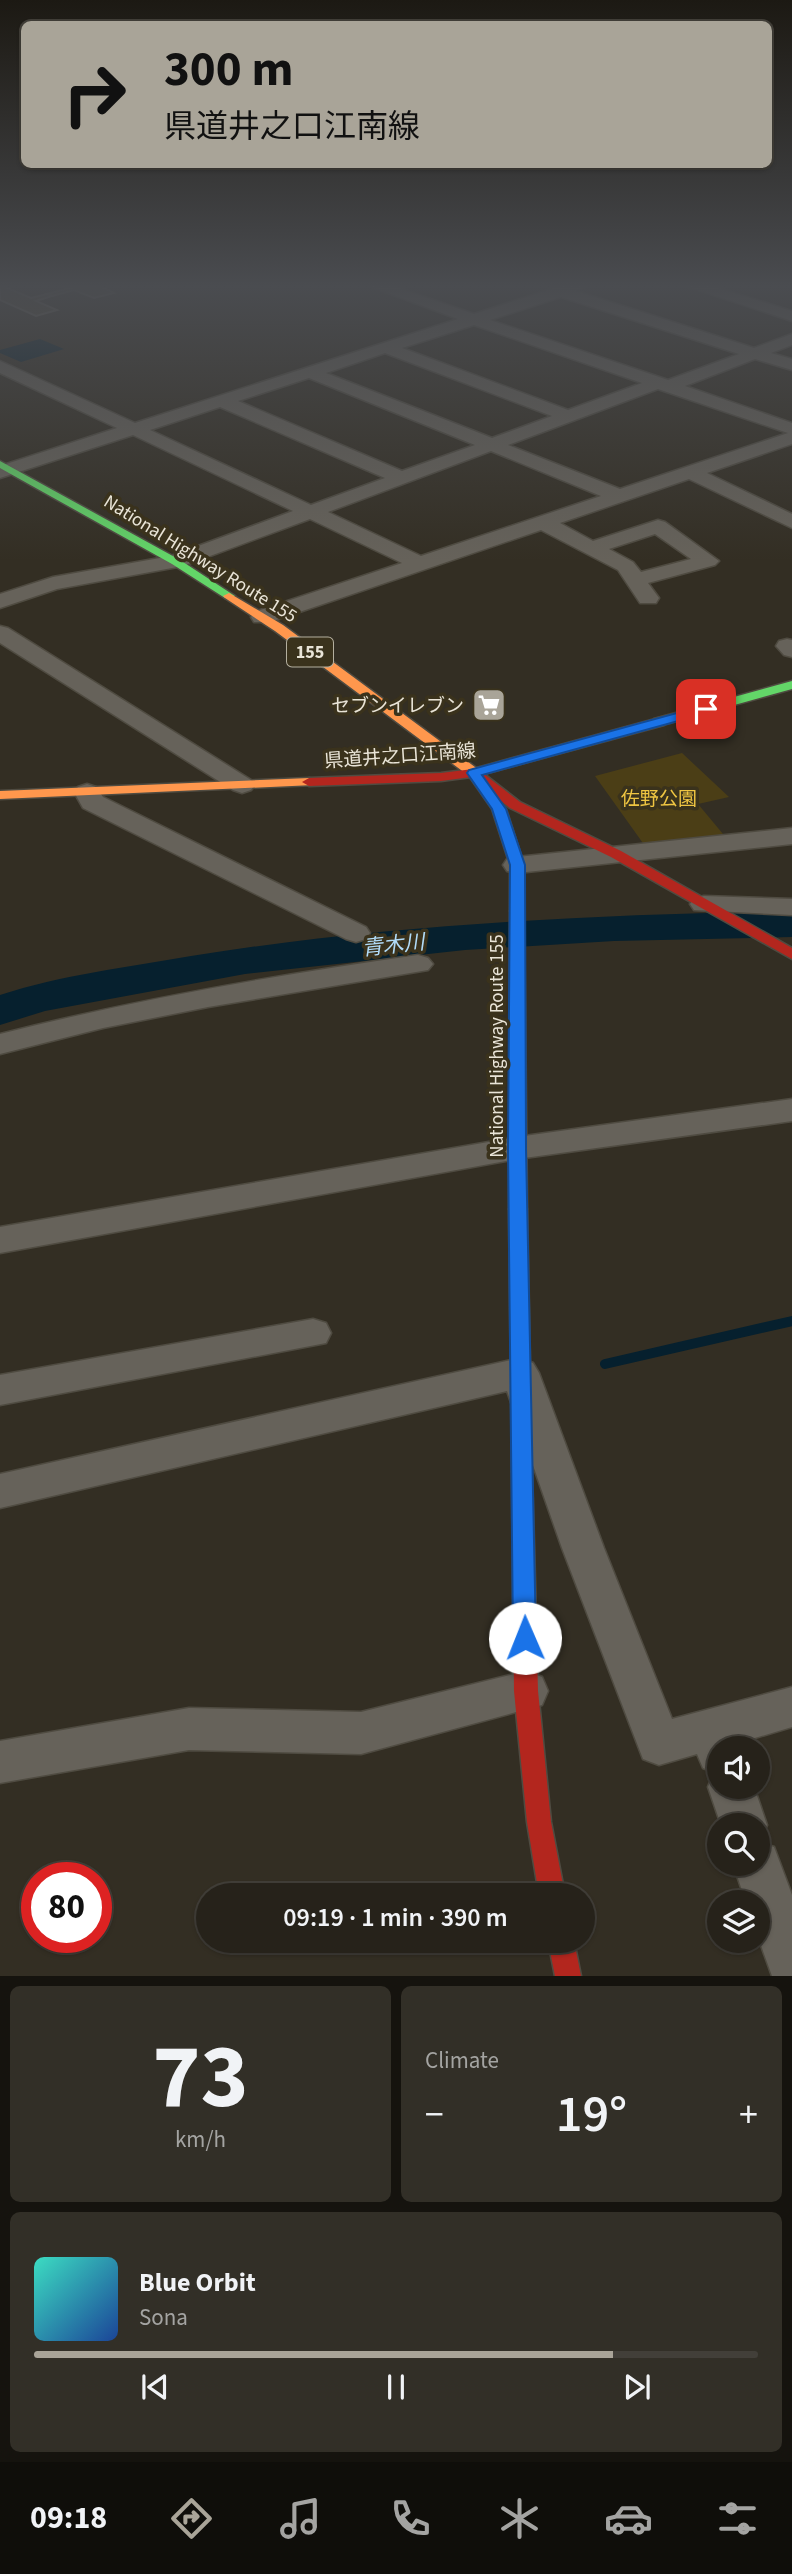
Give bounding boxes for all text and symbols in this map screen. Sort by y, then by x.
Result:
text: 300 m [164,35,293,105]
icon: right [49,49,140,140]
text: 県道井之口江南線 [164,104,420,150]
street label: National Highway Route 155 [98,489,302,630]
road number: 155 [287,638,333,666]
pin [676,679,736,739]
supermarket icon: セブンイレブン [470,686,508,724]
icon: arrive [687,690,725,728]
place label: セブンイレブン [331,693,464,720]
street label: 県道井之口江南線 [323,738,477,775]
park label: 佐野公園 [621,786,697,813]
water label: 青木川 [360,927,428,963]
street label: National Highway Route 155 [484,934,511,1158]
position arrow [488,1601,562,1675]
map controls [707,1736,770,1953]
button: sound [707,1736,770,1799]
button: search [707,1813,770,1876]
speed limit sign: 80 [21,1862,112,1953]
button: layers [707,1890,770,1953]
text: 09:19 · 1 min · 390 m [283,1899,508,1936]
text: 73 [152,2013,249,2142]
text: Climate [425,2044,499,2077]
text: 19° [556,2078,627,2152]
text: − [425,2088,444,2142]
text: + [739,2088,758,2142]
text: km/h [175,2123,226,2156]
text: Blue Orbit [139,2264,256,2301]
text: Sona [139,2301,188,2334]
icon: previous [136,2368,174,2406]
icon: pause [377,2368,415,2406]
icon: next [618,2368,656,2406]
icon: directions [167,2494,216,2543]
icon: music [276,2494,325,2543]
icon: phone [386,2494,435,2543]
icon: climate [495,2494,544,2543]
icon: car [604,2494,653,2543]
icon: filters [713,2494,762,2543]
text: 09:18 [30,2495,107,2541]

